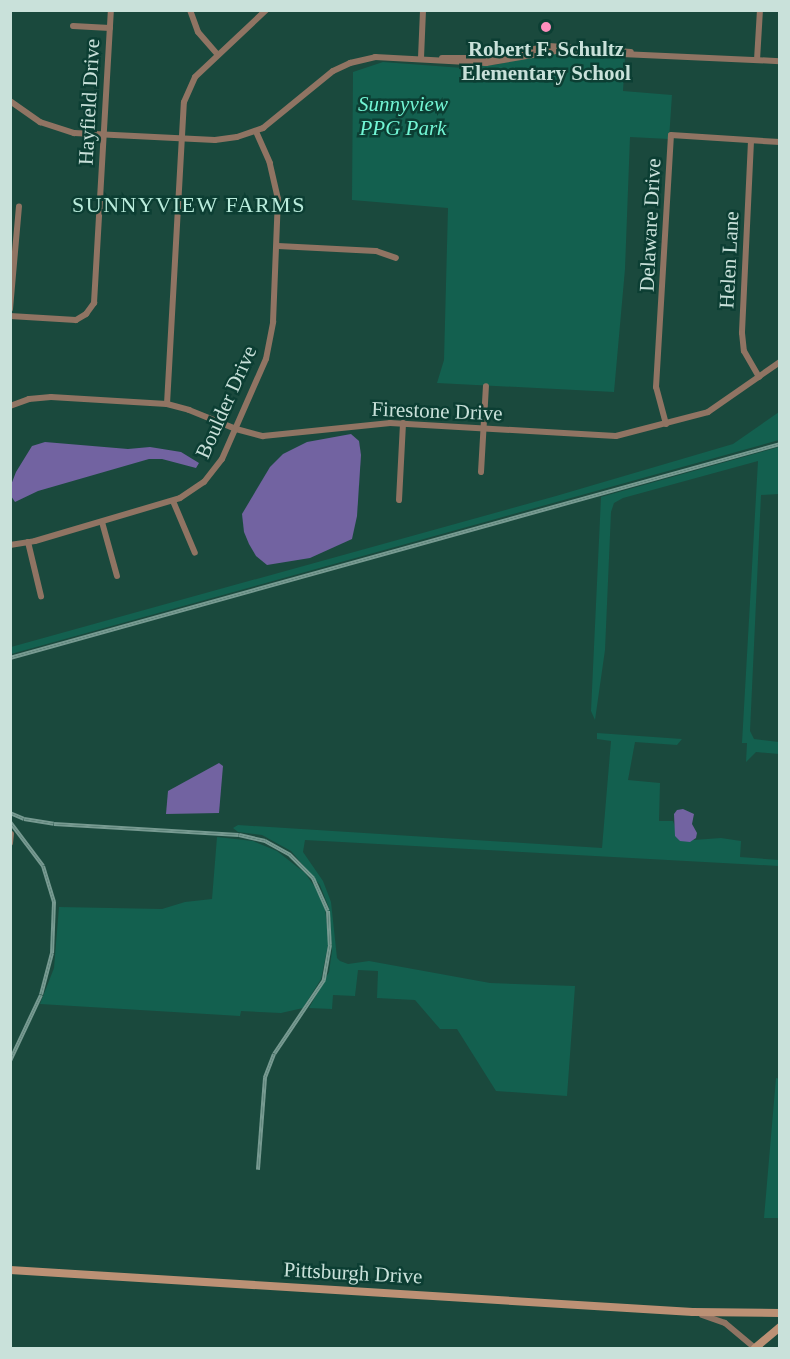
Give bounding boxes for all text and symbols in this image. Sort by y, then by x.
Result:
marker: Robert F. Schultz Elementary School [539,20,553,34]
place label: Robert F. Schultz Elementary School [461,36,631,86]
street label: Hayfield Drive [73,38,105,166]
park label: Sunnyview PPG Park [358,91,448,141]
street label: Delaware Drive [634,158,666,292]
district label: SUNNYVIEW FARMS [72,192,306,218]
street label: Helen Lane [714,211,744,309]
street label: Boulder Drive [190,342,262,462]
street label: Firestone Drive [371,396,503,426]
street label: Pittsburgh Drive [283,1257,423,1289]

